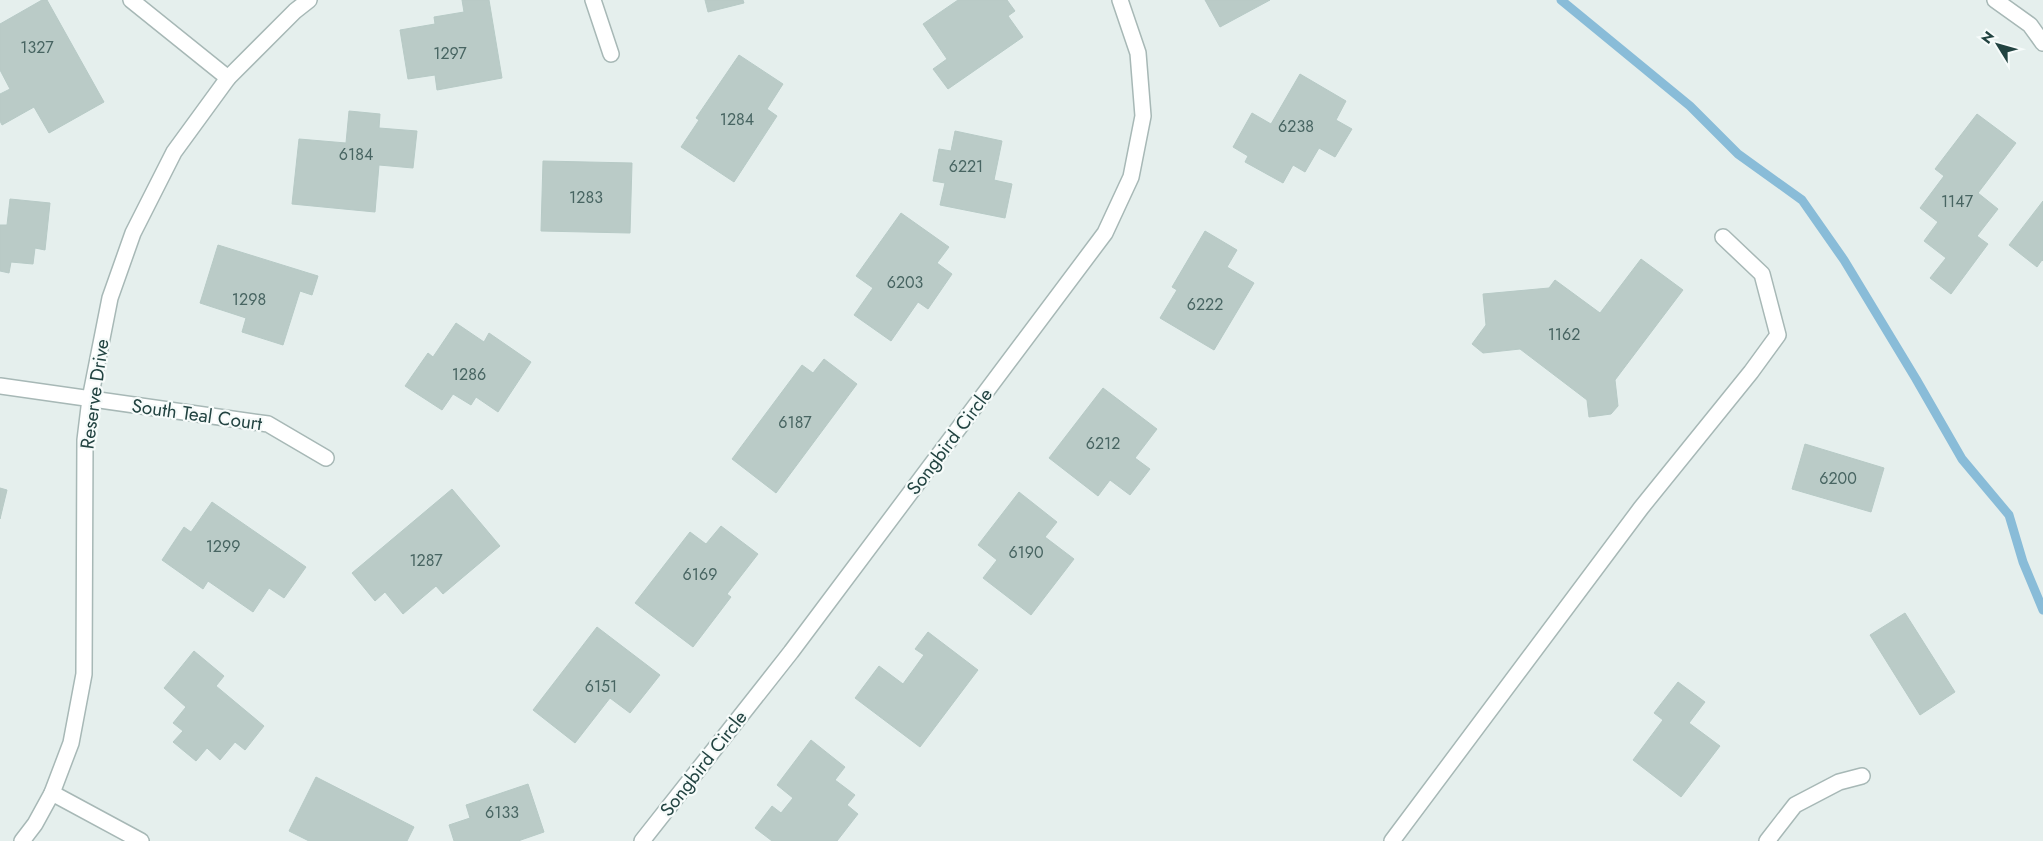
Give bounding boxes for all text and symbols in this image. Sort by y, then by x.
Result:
north arrow [1973,20,2023,70]
text: N [1976,27,1999,48]
house number: 1327 [20,36,54,59]
house number: 1297 [433,42,467,65]
house number: 1284 [720,108,754,131]
house number: 6238 [1278,115,1314,138]
house number: 6184 [339,143,373,166]
house number: 6221 [949,155,983,178]
house number: 1283 [569,186,603,209]
house number: 1147 [1941,190,1974,213]
house number: 6203 [887,271,924,294]
house number: 1298 [232,288,266,311]
house number: 6222 [1187,293,1223,316]
house number: 1162 [1548,323,1580,346]
street label: Reserve Drive [73,337,116,451]
house number: 1286 [452,363,486,386]
street label: Songbird Circle [900,382,999,500]
street label: South Teal Court [130,392,264,437]
house number: 6187 [778,411,812,434]
house number: 6212 [1086,432,1120,455]
house number: 6200 [1819,467,1857,490]
house number: 1299 [206,535,240,558]
house number: 6190 [1008,541,1044,564]
house number: 1287 [409,549,443,572]
house number: 6169 [683,563,717,586]
house number: 6151 [585,675,617,698]
street label: Songbird Circle [653,704,754,822]
house number: 6133 [485,801,519,824]

